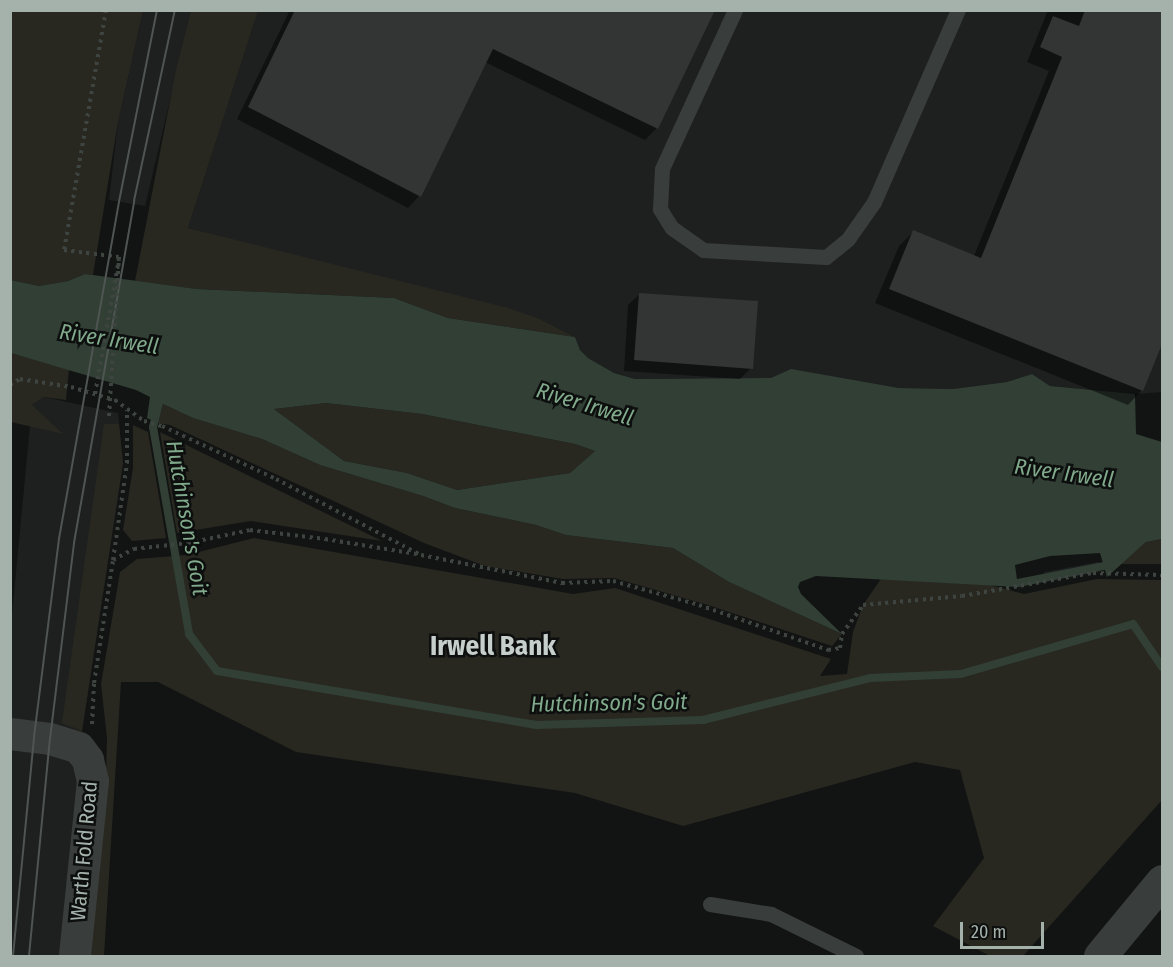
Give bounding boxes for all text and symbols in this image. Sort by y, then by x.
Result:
water label: River Irwell [58,318,160,360]
water label: River Irwell [533,377,637,431]
water label: Hutchinson's Goit [160,438,214,598]
water label: River Irwell [1013,453,1115,493]
district label: Irwell Bank [430,631,556,663]
water label: Hutchinson's Goit [530,688,688,718]
street label: Warth Fold Road [65,780,103,922]
scale bar [963,910,1047,948]
text: 20 m [971,921,1006,943]

